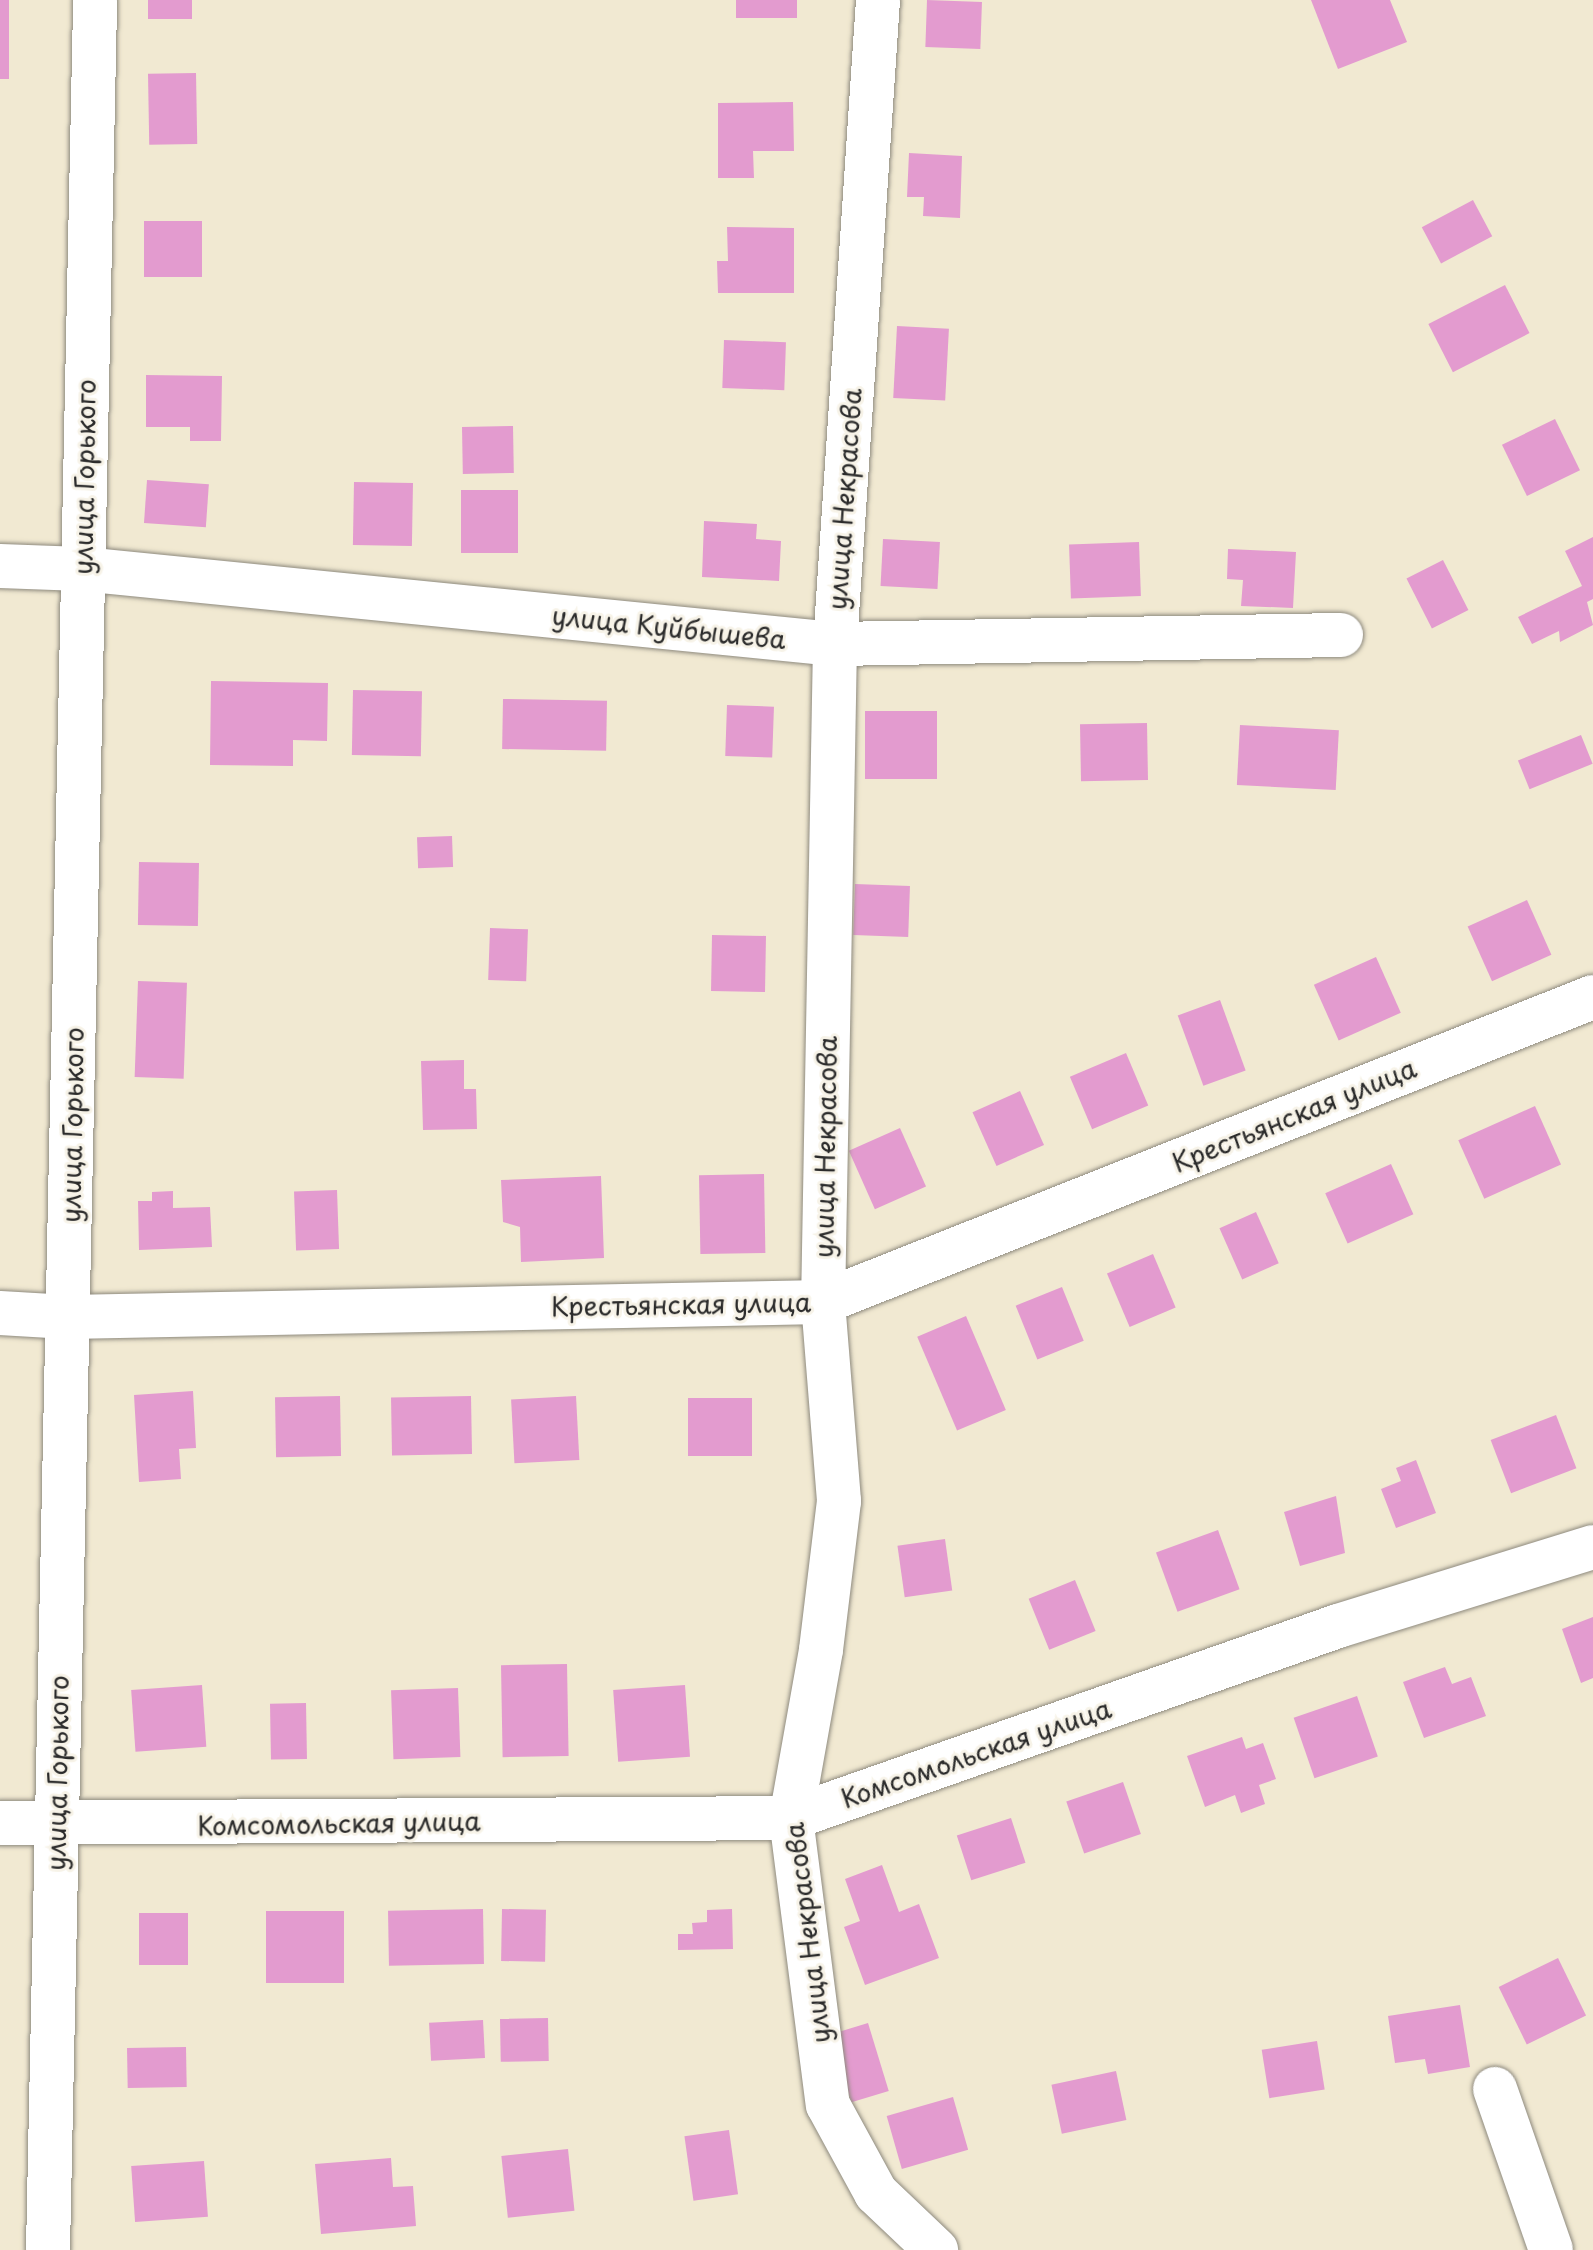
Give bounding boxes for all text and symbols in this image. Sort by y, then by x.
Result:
street label: улица Горького [67,378,101,576]
street label: улица Некрасова [821,386,867,612]
street label: улица Куйбышева [550,599,788,655]
street label: улица Горького [55,1026,89,1224]
street label: улица Некрасова [807,1035,843,1259]
street label: Крестьянская улица [1167,1052,1421,1178]
street label: Крестьянская улица [550,1286,812,1322]
street label: улица Горького [40,1674,74,1872]
street label: Комсомольская улица [836,1692,1116,1814]
street label: Комсомольская улица [196,1805,482,1841]
street label: улица Некрасова [778,1820,836,2046]

